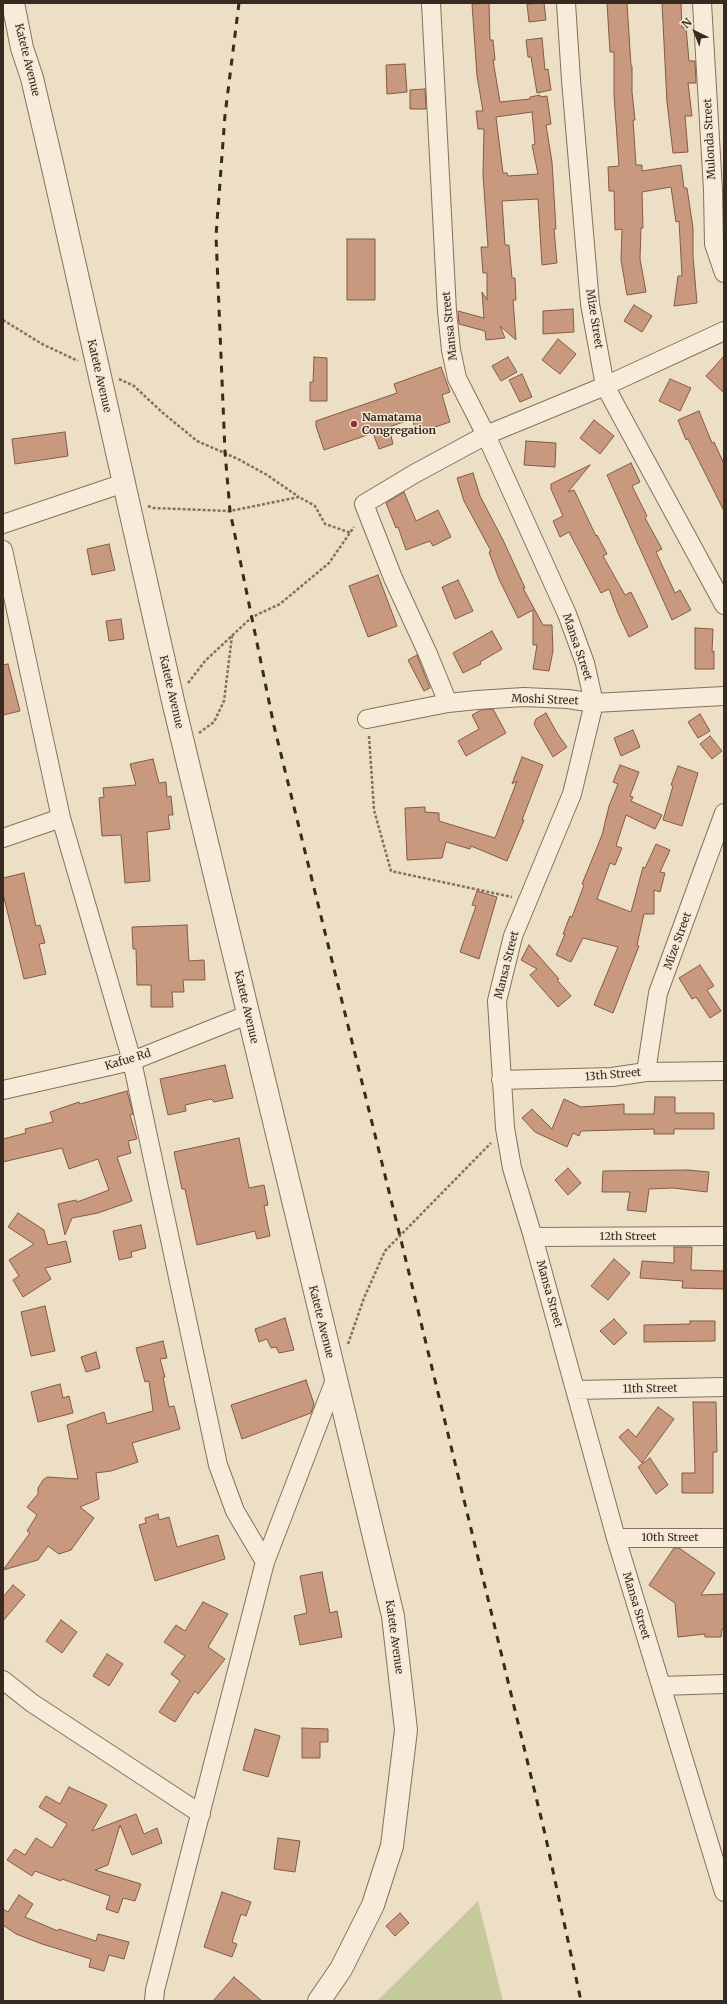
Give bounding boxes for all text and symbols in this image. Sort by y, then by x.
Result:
north arrow [675,12,715,52]
text: N [679,15,695,31]
street label: Katete Avenue [12,22,42,98]
street label: Mulonda Street [701,98,719,180]
street label: Mize Street [583,288,605,350]
street label: Mansa Street [440,291,460,361]
street label: Katete Avenue [84,338,114,414]
place label: Namatama Congregation [362,411,436,437]
marker: Namatama Congregation [349,419,359,429]
street label: Mansa Street [559,612,595,682]
street label: Katete Avenue [156,654,186,730]
street label: Moshi Street [511,692,579,708]
street label: Mize Street [662,910,694,972]
street label: Mansa Street [492,930,522,1000]
street label: Katete Avenue [231,969,261,1045]
street label: Kafue Rd [103,1047,153,1073]
street label: 13th Street [584,1066,642,1084]
street label: 12th Street [600,1230,656,1244]
street label: Mansa Street [533,1259,565,1329]
street label: Katete Avenue [306,1284,336,1360]
street label: 11th Street [622,1382,678,1396]
street label: 10th Street [641,1531,699,1545]
street label: Mansa Street [620,1571,652,1641]
street label: Katete Avenue [382,1599,406,1675]

